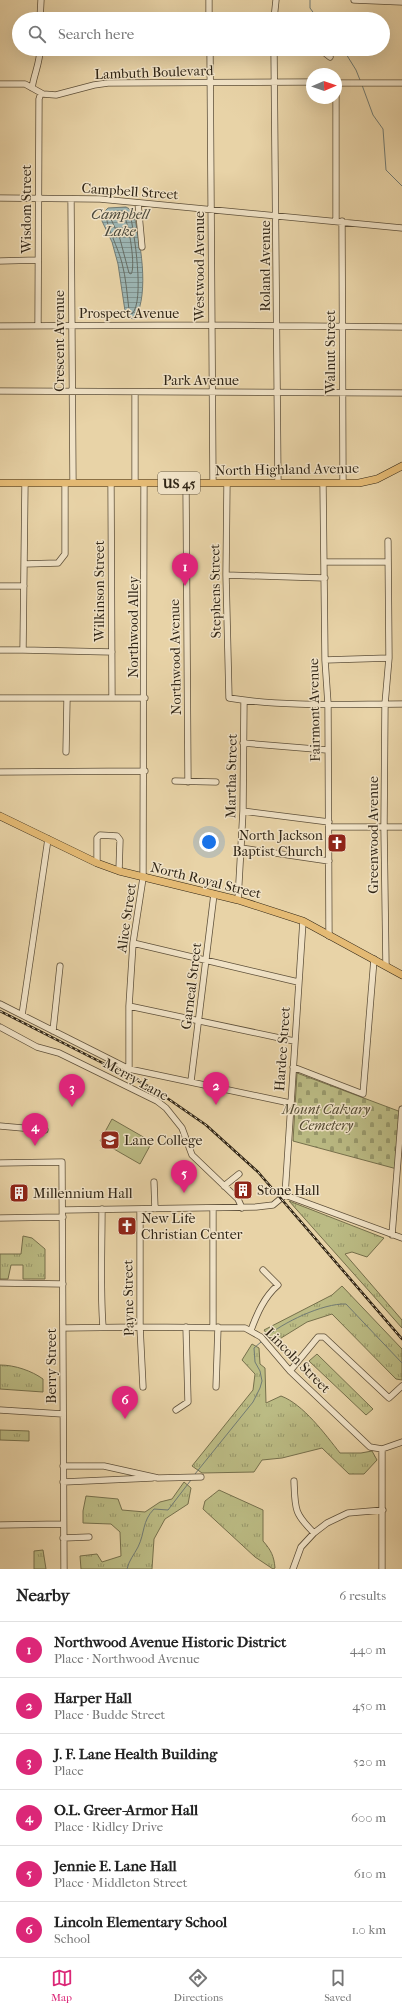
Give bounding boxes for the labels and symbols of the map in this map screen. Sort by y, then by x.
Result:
street label: Lambuth Boulevard [94,62,214,83]
north arrow [306,68,342,104]
street label: Wisdom Street [18,164,35,255]
street label: Campbell Street [81,180,179,203]
water label: Campbell Lake [91,205,151,240]
street label: Westwood Avenue [191,211,208,322]
street label: Roland Avenue [257,220,274,312]
street label: Crescent Avenue [51,290,68,392]
street label: Prospect Avenue [79,305,179,322]
street label: Walnut Street [322,310,339,395]
street label: Park Avenue [163,372,239,389]
street label: North Highland Avenue [215,460,359,479]
road number: US 45 [158,472,200,494]
street label: Wilkinson Street [91,540,108,643]
street label: Stephens Street [206,544,225,638]
pin: 1 [172,553,198,586]
street label: Northwood Alley [125,576,142,678]
street label: Northwood Avenue [166,599,185,715]
street label: Fairmont Avenue [305,658,324,762]
street label: Martha Street [222,734,241,818]
street label: Greenwood Avenue [365,776,382,894]
place label: North Jackson Baptist Church [233,827,323,860]
your location [199,832,219,852]
church icon: North Jackson Baptist Church [326,832,348,854]
street label: North Royal Street [149,859,263,902]
street label: Alice Street [113,882,140,955]
street label: Garneal Street [178,942,205,1031]
street label: Hardee Street [271,1006,294,1092]
street label: Merry Lane [100,1055,171,1104]
pin: 2 [203,1072,229,1105]
pin: 3 [59,1074,85,1107]
park label: Mount Calvary Cemetery [281,1101,371,1134]
pin: 4 [22,1113,48,1146]
school or university icon: Lane College [99,1129,121,1151]
place label: Lane College [124,1132,202,1149]
pin: 5 [171,1160,197,1193]
building icon: Stone Hall [232,1179,254,1201]
building icon: Millennium Hall [8,1182,30,1204]
place label: Stone Hall [257,1182,320,1199]
place label: Millennium Hall [33,1185,133,1202]
place label: New Life Christian Center [141,1210,243,1243]
church icon: New Life Christian Center [116,1215,138,1237]
street label: Payne Street [119,1259,138,1337]
street label: Lincoln Street [261,1324,334,1397]
street label: Berry Street [43,1328,60,1404]
pin: 6 [112,1386,138,1419]

